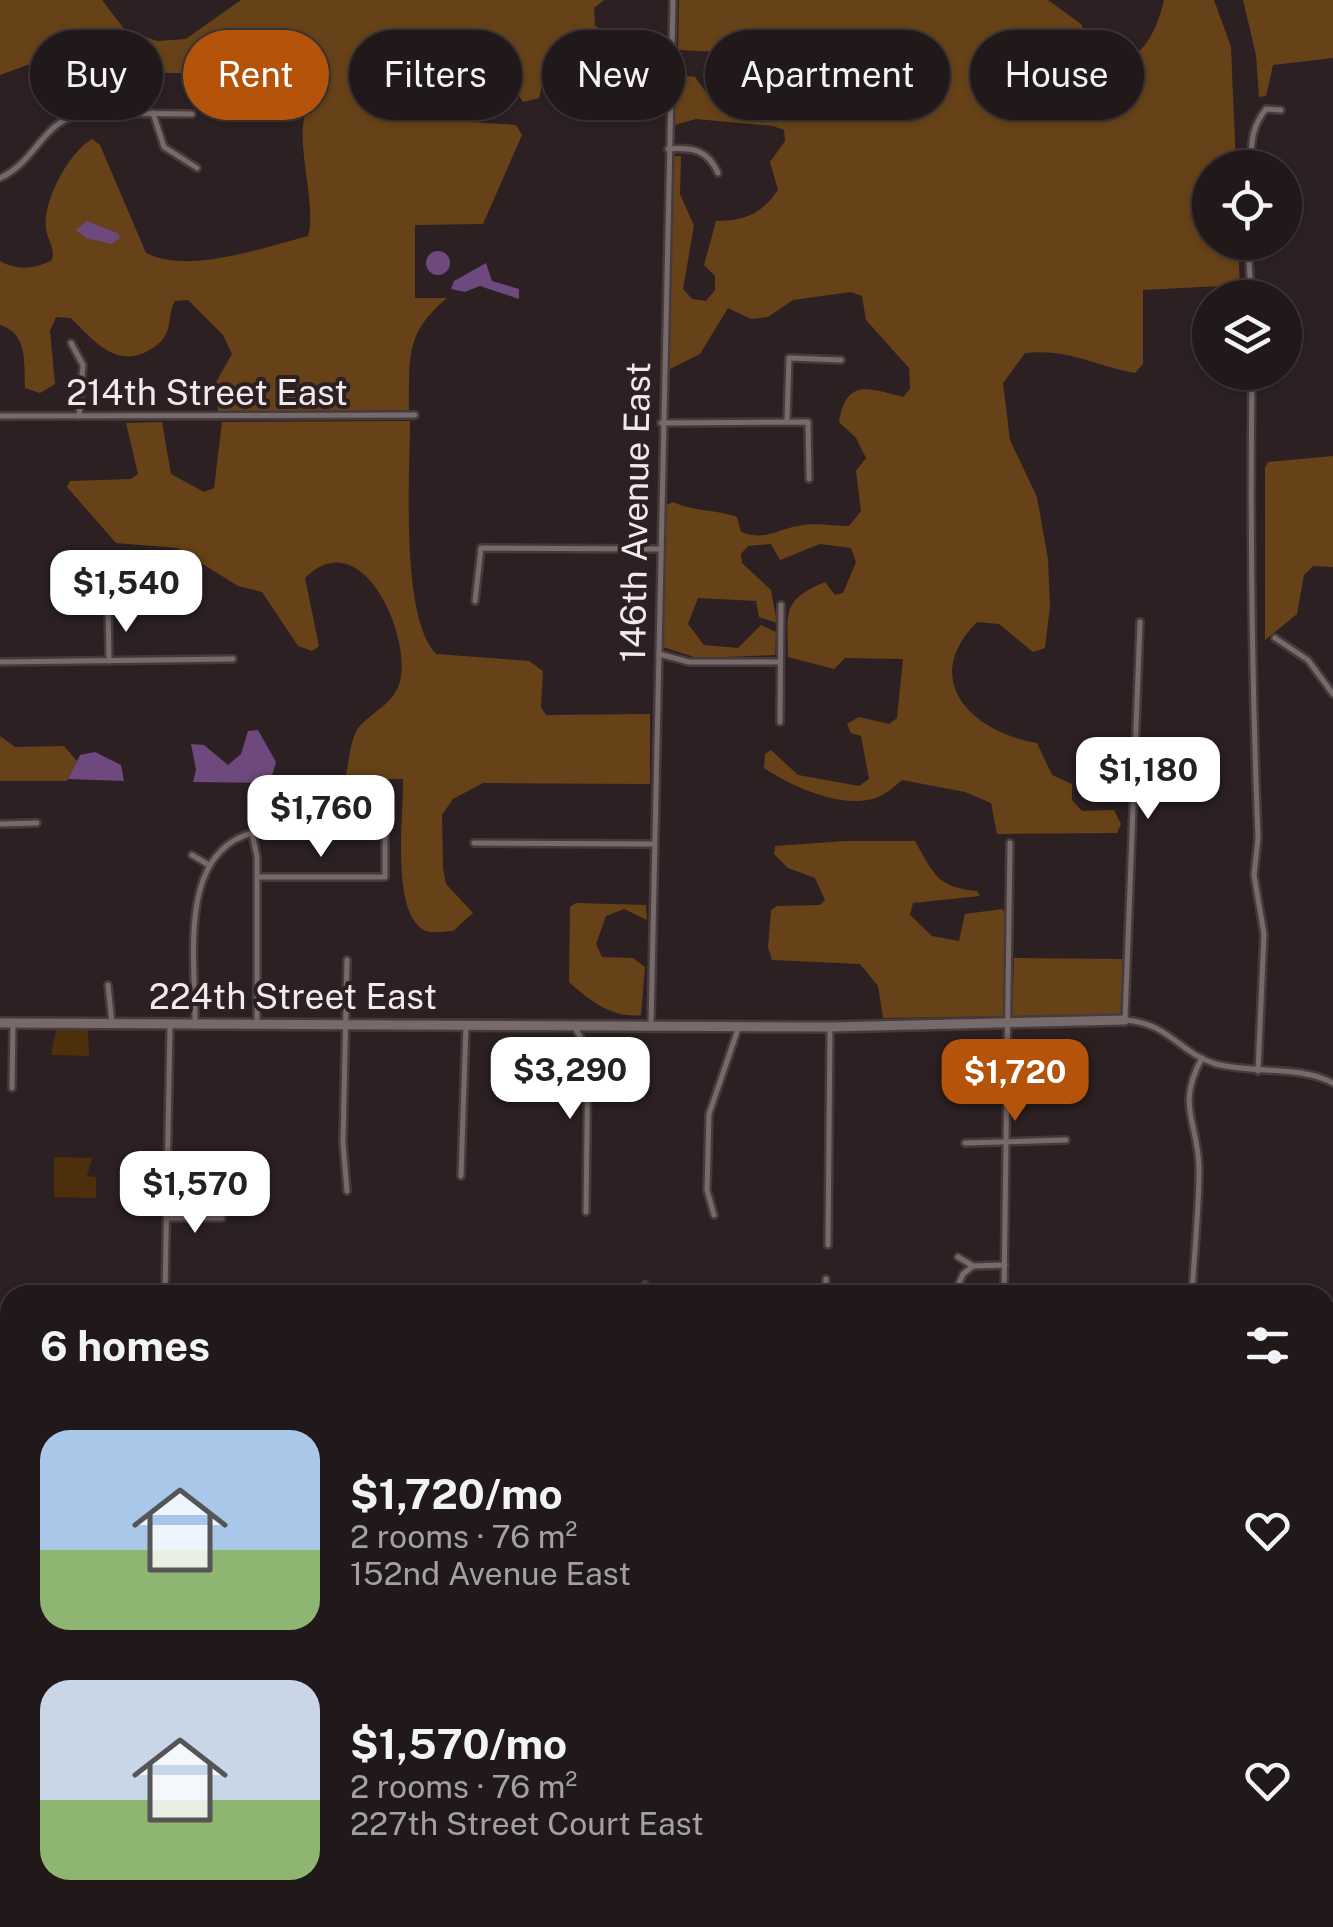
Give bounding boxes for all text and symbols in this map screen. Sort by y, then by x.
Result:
chip: Buy [30,30,163,120]
chip: Rent [183,30,329,120]
chip: Filters [349,30,522,120]
chip: New [542,30,685,120]
chip: Apartment [705,30,950,120]
chip: House [970,30,1144,120]
map controls [1192,150,1302,390]
button: locate [1192,150,1302,260]
button: layers [1192,280,1302,390]
street label: 146th Avenue East [612,361,658,663]
street label: 214th Street East [66,372,348,413]
pin: $1,540 [45,550,207,635]
text: $1,540 [72,564,180,601]
pin: $1,180 [1067,737,1229,822]
text: $1,180 [1098,751,1198,788]
pin: $1,760 [240,775,402,860]
text: $1,760 [269,789,373,826]
street label: 224th Street East [149,976,437,1017]
pin: $3,290 [489,1037,651,1122]
pin: $1,720 [934,1039,1096,1124]
text: $3,290 [513,1051,627,1088]
text: $1,720 [964,1053,1066,1090]
pin: $1,570 [114,1151,276,1236]
text: $1,570 [142,1165,248,1202]
icon: filters [1240,1318,1295,1373]
text: 6 homes [40,1321,210,1370]
text: $1,720/mo [350,1469,563,1518]
icon: home [120,1470,240,1590]
icon: heart [1240,1503,1295,1558]
text: 2 rooms · 76 m² [350,1518,577,1555]
text: 152nd Avenue East [350,1555,631,1592]
text: $1,570/mo [350,1719,567,1768]
icon: home [120,1720,240,1840]
icon: heart [1240,1753,1295,1808]
text: 2 rooms · 76 m² [350,1768,577,1805]
text: 227th Street Court East [350,1805,704,1842]

